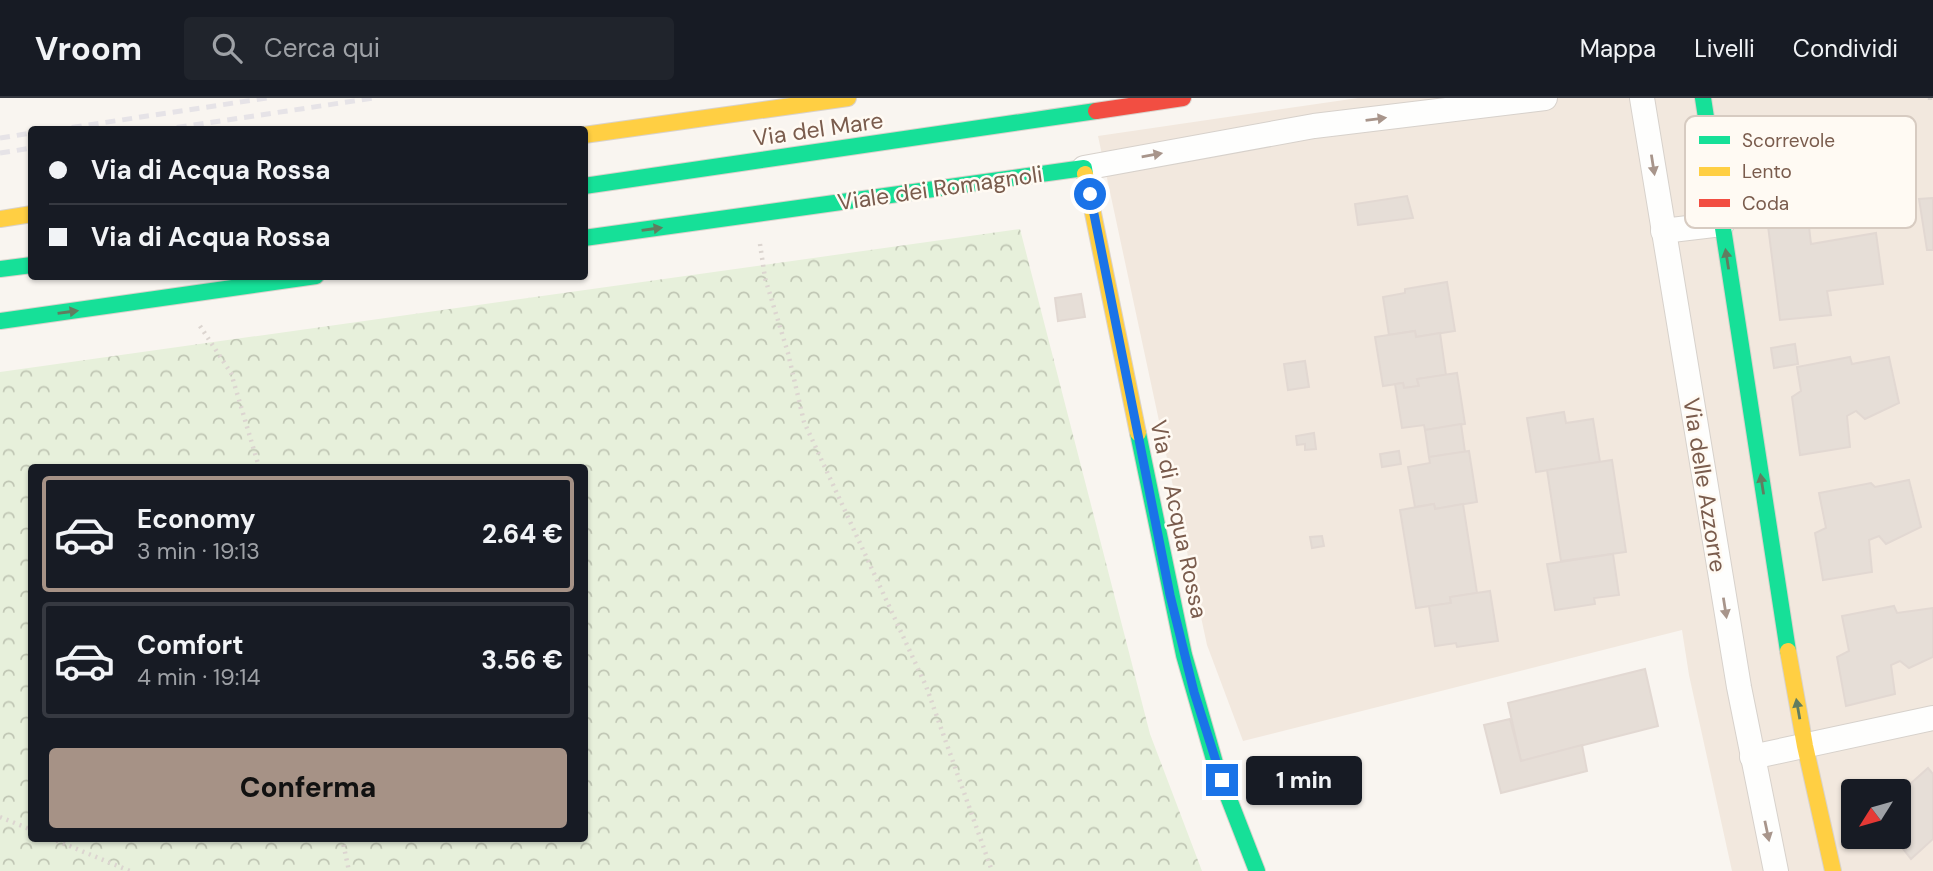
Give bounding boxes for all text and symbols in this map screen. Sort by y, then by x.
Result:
search box [184,17,674,80]
text: Vroom [35,27,142,70]
icon: search [208,29,246,67]
text: Cerca qui [264,31,380,65]
text: Mappa [1580,33,1656,64]
text: Livelli [1694,33,1755,64]
text: Condividi [1793,33,1898,64]
street label: Via del Mare [751,105,885,153]
one-way arrow [1365,113,1387,124]
legend [1685,116,1916,228]
text: Scorrevole [1742,128,1835,153]
one-way arrow [1141,150,1163,161]
text: Via di Acqua Rossa [91,153,331,187]
one-way arrow [1648,155,1659,177]
street label: Viale dei Romagnoli [836,159,1044,217]
text: Lento [1742,159,1792,184]
route start [1074,178,1106,210]
text: Coda [1742,191,1789,216]
text: Via di Acqua Rossa [91,220,331,254]
one-way arrow [641,223,663,234]
one-way arrow [1721,248,1732,270]
one-way arrow [57,306,79,317]
street label: Via delle Azzorre [1676,396,1734,574]
street label: Via di Acqua Rossa [1143,417,1215,621]
one-way arrow [1756,473,1767,495]
text: Economy [137,502,255,536]
icon: car [53,503,116,566]
text: 2.64 € [482,517,563,551]
text: 3 min · 19:13 [137,536,260,566]
one-way arrow [1720,597,1731,619]
text: Comfort [137,628,243,662]
icon: car [53,629,116,692]
text: 3.56 € [481,643,563,677]
text: 4 min · 19:14 [137,662,261,692]
one-way arrow [1792,697,1803,719]
button: Conferma [49,748,567,828]
callout: 1 min [1246,756,1362,804]
route end [1206,764,1238,796]
text: 1 min [1276,765,1332,795]
north arrow [1841,779,1911,849]
map controls [1841,779,1911,849]
one-way arrow [1762,820,1773,842]

